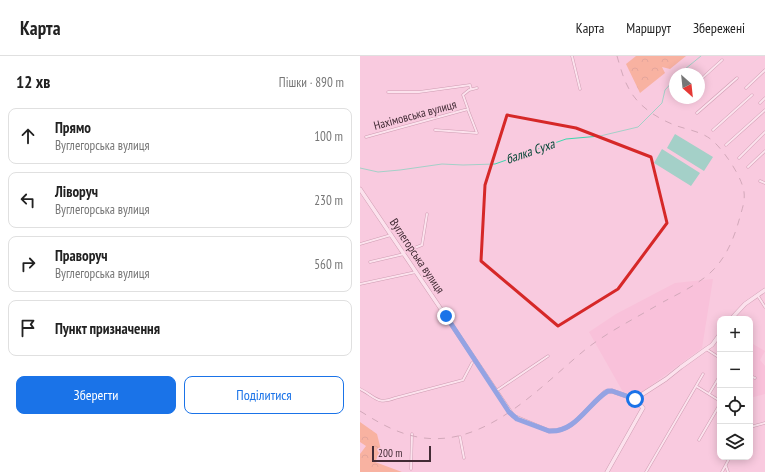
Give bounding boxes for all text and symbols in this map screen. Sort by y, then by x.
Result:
text: Карта [20,16,61,40]
text: Карта [576,19,604,37]
text: Маршрут [626,19,671,37]
text: Збережені [693,19,745,37]
north arrow [669,68,705,104]
text: 12 хв [16,71,50,93]
text: Пішки · 890 m [279,74,344,91]
street label: Нахімовська вулиця [372,96,458,133]
text: Прямо [55,118,91,137]
icon: ahead [17,125,39,147]
text: 100 m [314,128,343,145]
water label: балка Суха [504,135,557,168]
text: Вуглегорська вулиця [55,137,149,154]
text: Ліворуч [55,182,98,201]
icon: left [17,189,39,211]
text: 230 m [314,192,343,209]
text: Вуглегорська вулиця [55,201,149,218]
street label: Вуглегорська вулиця [387,215,448,296]
text: Праворуч [55,246,108,265]
icon: right [17,253,39,275]
text: 560 m [314,256,343,273]
text: Вуглегорська вулиця [55,265,149,282]
route end [437,307,455,325]
map controls [717,316,753,460]
button: + [717,316,753,352]
icon: arrive [17,317,39,339]
text: Пункт призначення [55,319,160,338]
button: − [717,352,753,388]
button: Зберегти [16,376,176,414]
button: Поділитися [184,376,344,414]
button: locate [717,388,753,424]
route start [626,390,644,408]
button: layers [717,424,753,460]
scale bar [372,444,431,463]
text: 200 m [378,446,402,460]

